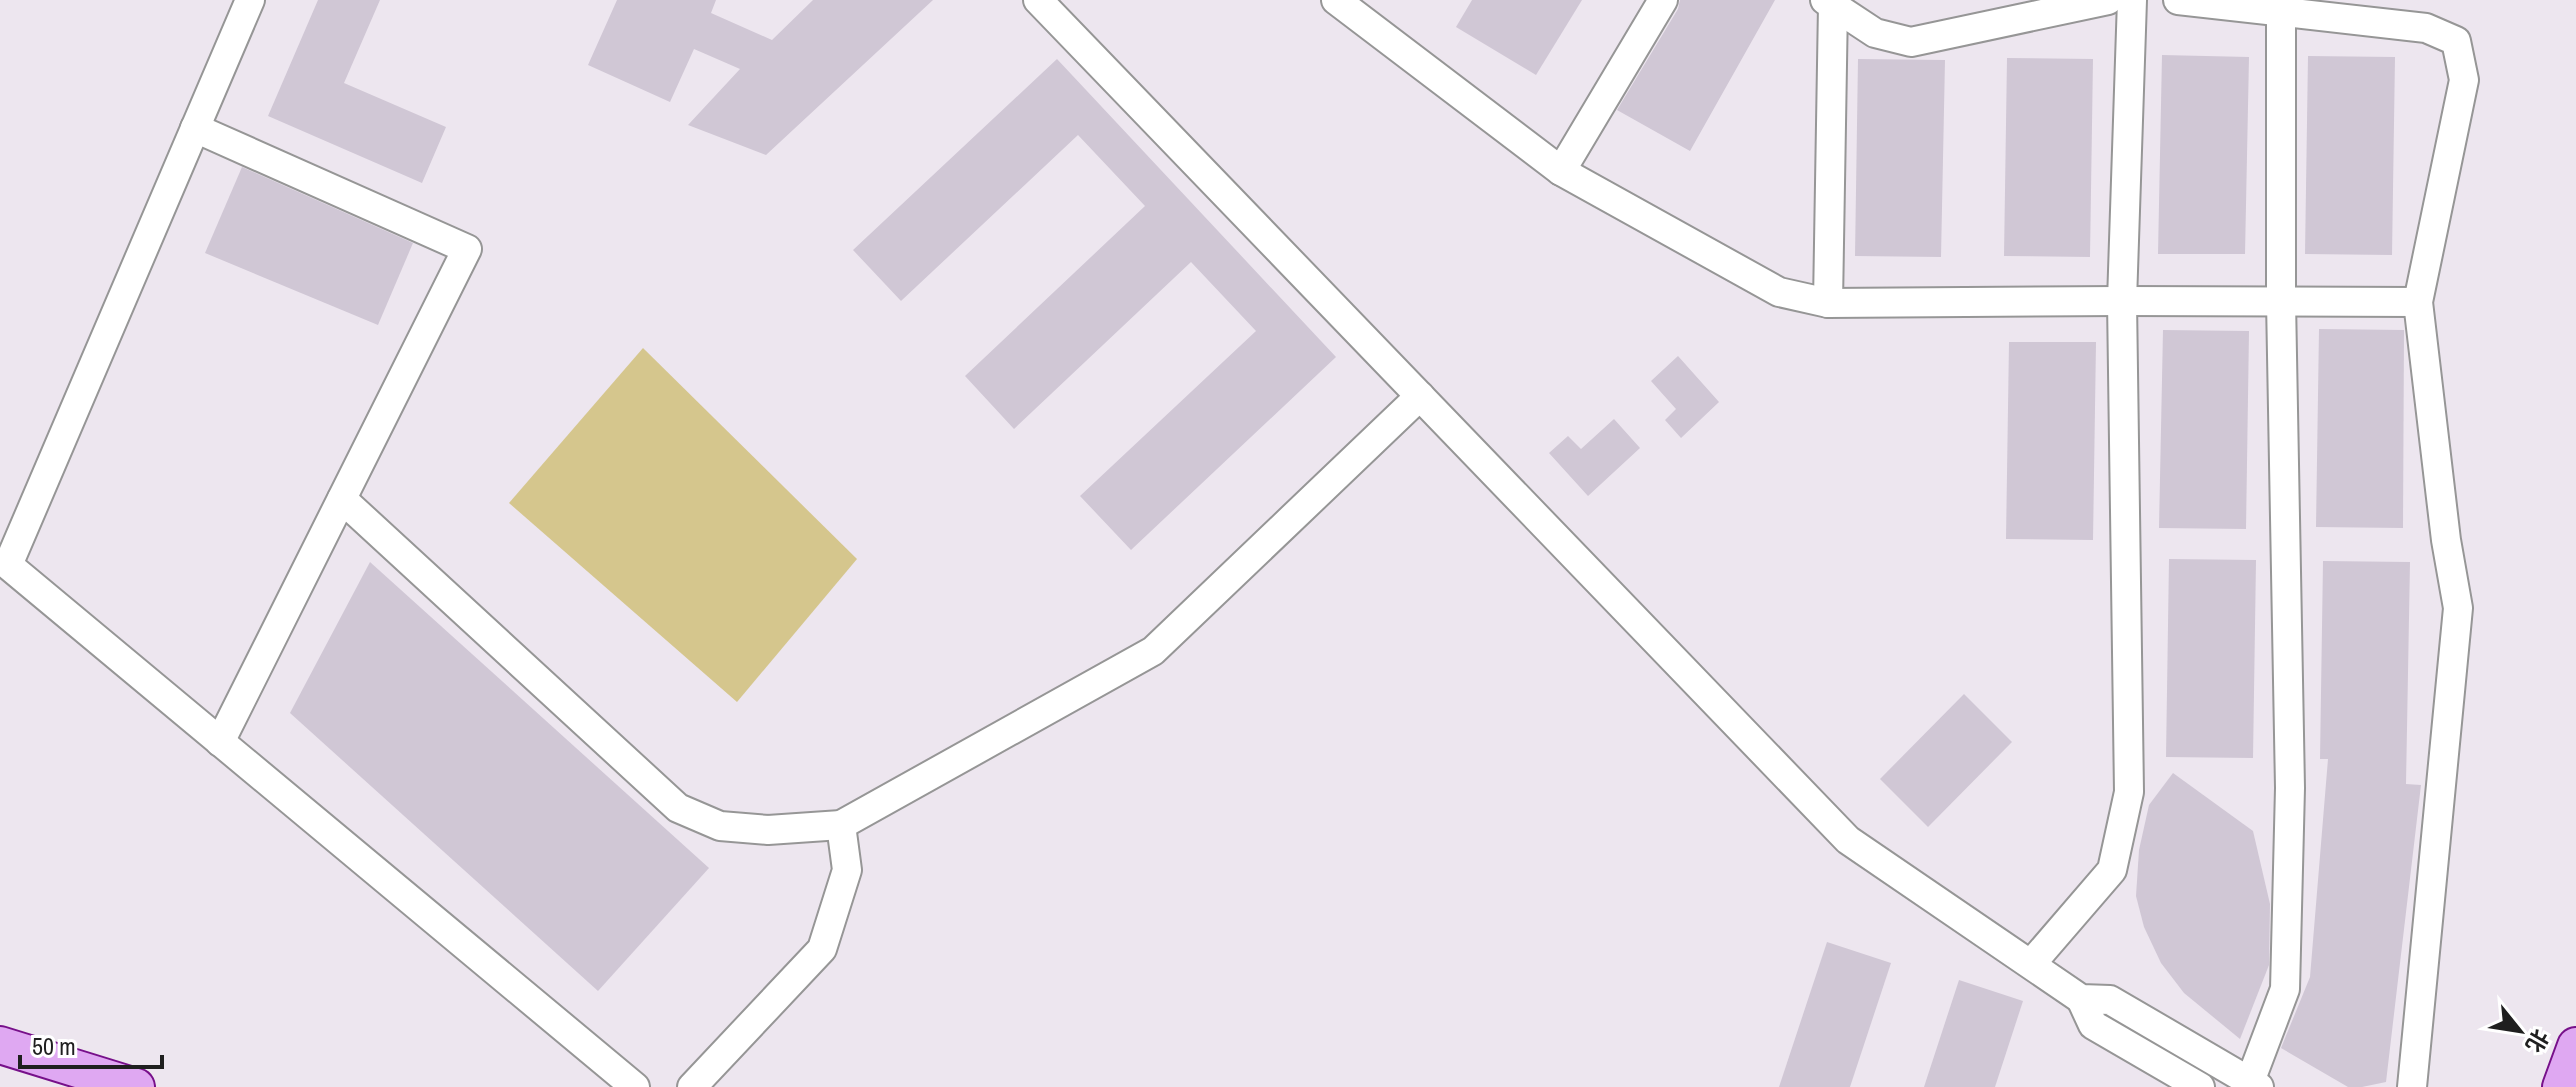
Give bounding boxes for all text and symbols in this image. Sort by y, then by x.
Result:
north arrow [2480,991,2560,1071]
scale bar [20,1019,162,1069]
text: 北 [2519,1024,2556,1058]
text: 50 m [32,1030,76,1062]

